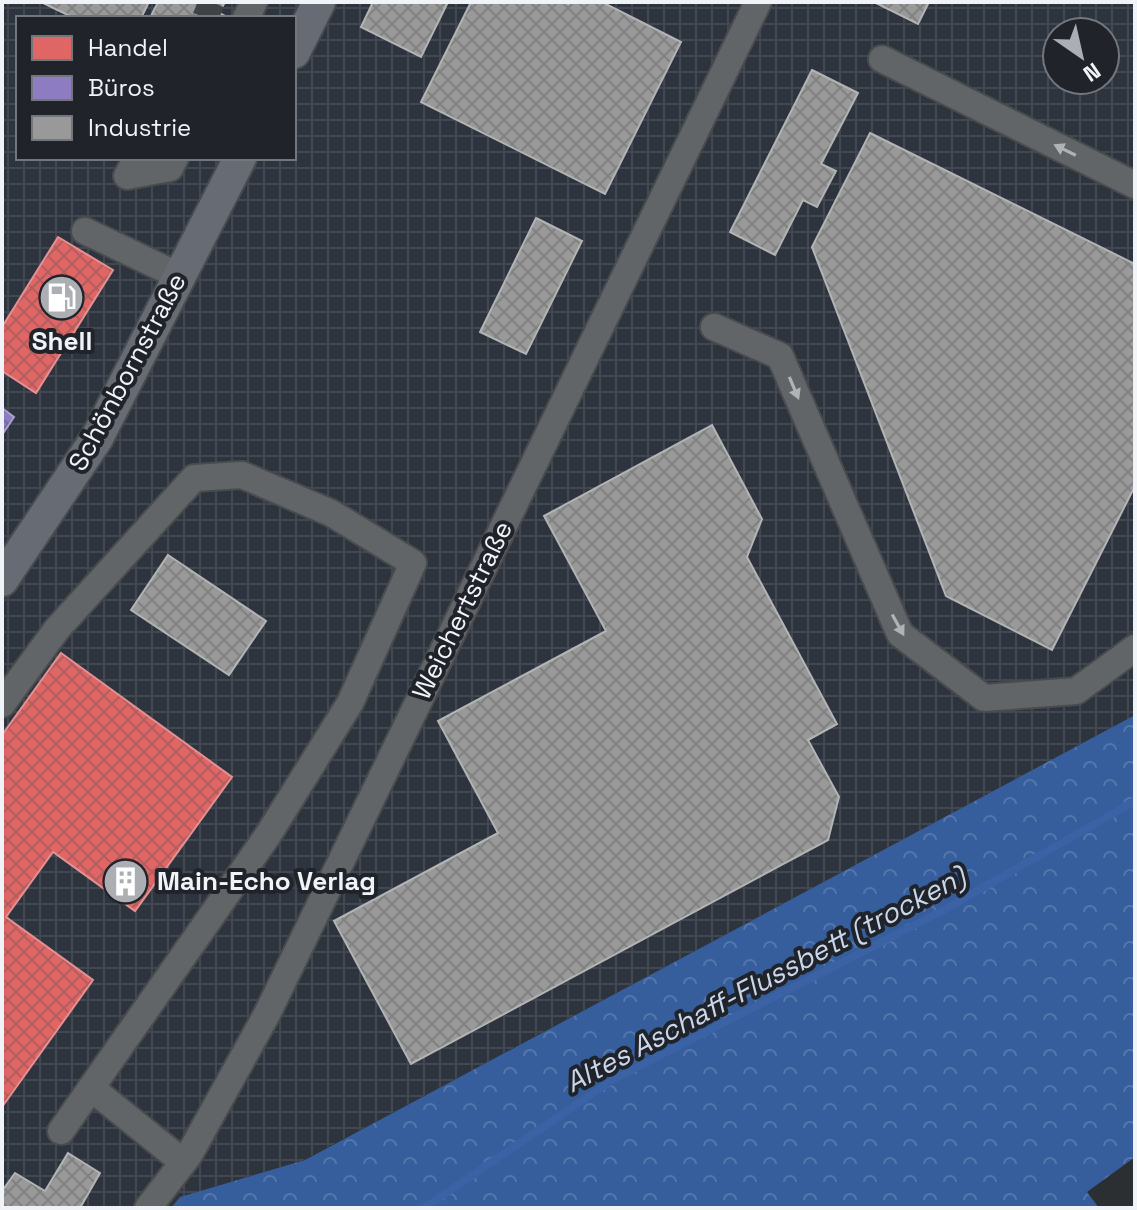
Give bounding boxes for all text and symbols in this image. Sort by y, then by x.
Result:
legend [16,16,296,160]
north arrow [1041,16,1121,96]
text: Handel [88,32,168,63]
text: N [1078,57,1106,88]
text: Büros [88,72,155,103]
text: Industrie [88,112,191,143]
one-way arrow [1054,144,1077,157]
street label: Schönbornstraße [60,267,194,477]
fuel station icon: Shell [38,274,86,322]
place label: Shell [32,324,92,358]
one-way arrow [787,376,800,399]
street label: Weichertstraße [404,515,520,705]
one-way arrow [890,614,904,636]
building icon: Main-Echo Verlag [102,857,150,905]
water label: Altes Aschaff-Flussbett (trocken) [559,857,974,1100]
place label: Main-Echo Verlag [157,864,376,898]

